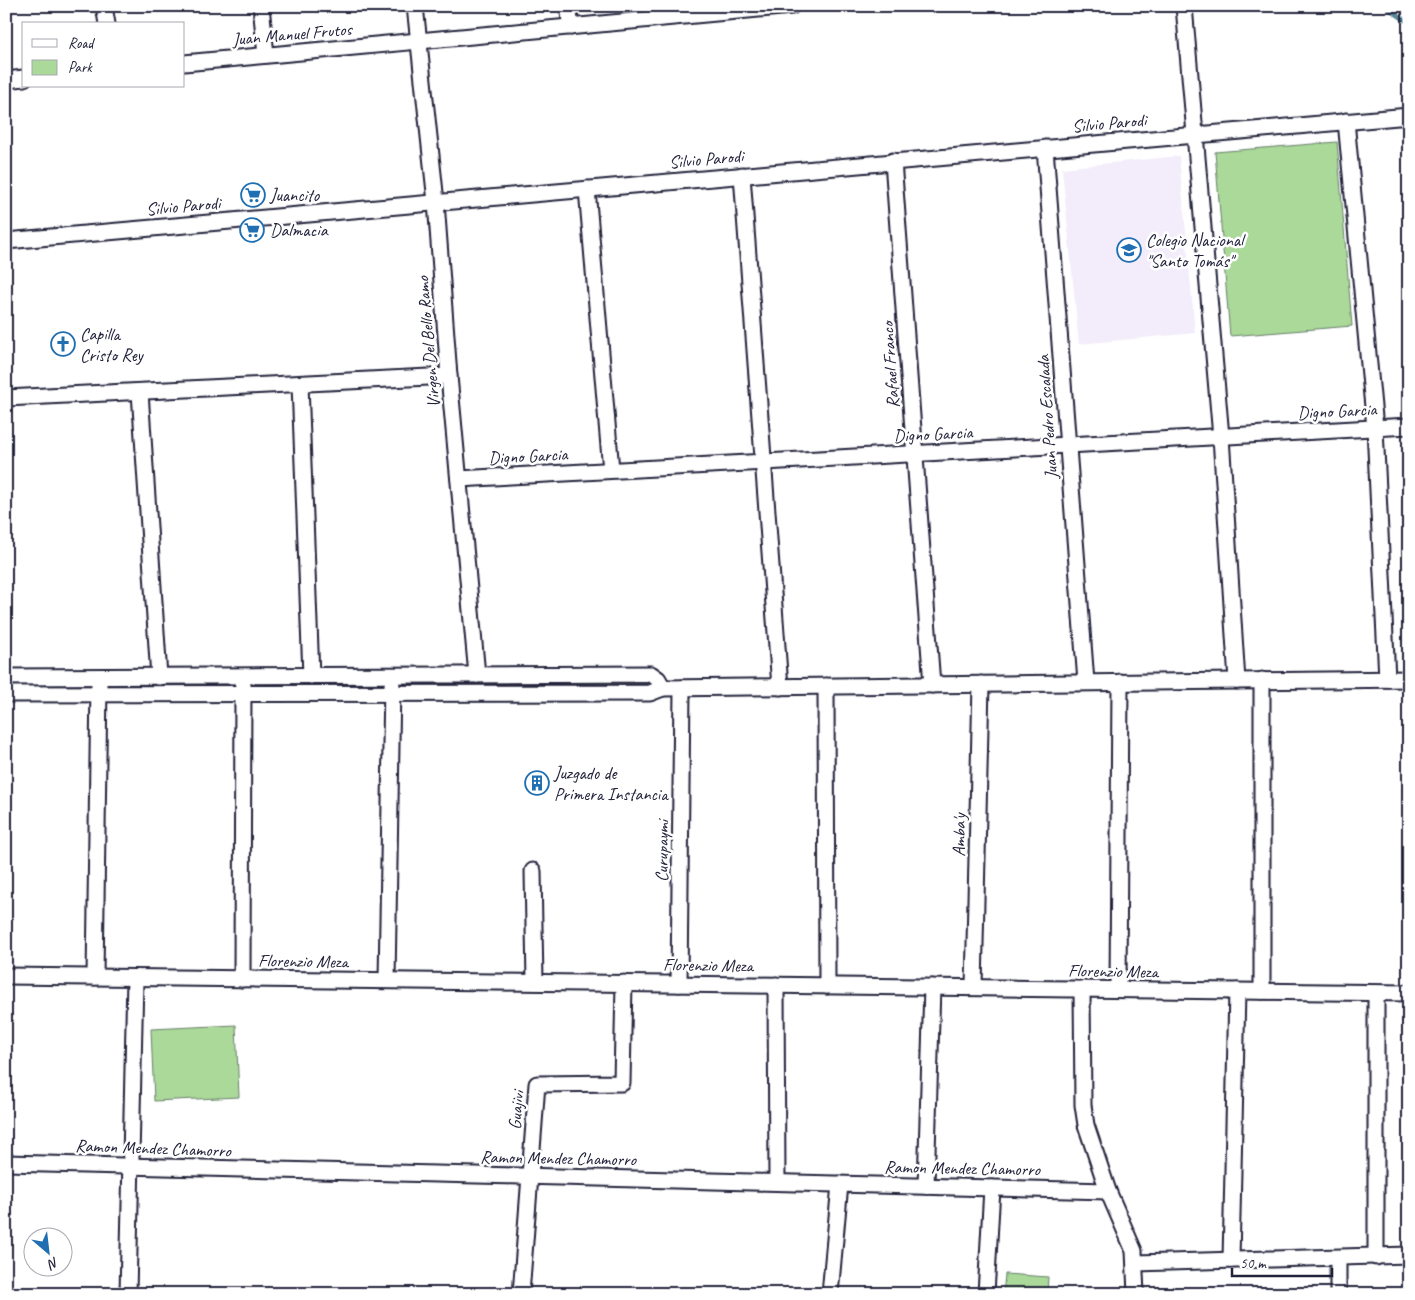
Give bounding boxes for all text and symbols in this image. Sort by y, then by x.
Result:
street label: Juan Manuel Frutos [231,18,354,50]
legend [22,22,185,88]
text: Road [68,34,95,53]
text: Park [68,58,93,77]
street label: Silvio Parodi [1071,109,1150,137]
street label: Silvio Parodi [668,145,747,173]
supermarket icon: Juancito [240,182,266,208]
place label: Juancito [269,184,321,206]
street label: Silvio Parodi [145,192,224,220]
supermarket icon: Dalmacia [239,217,265,243]
place label: Dalmacia [270,219,329,241]
place label: Colegio Nacional "Santo Tomás" [1146,229,1246,272]
school or university icon: Colegio Nacional "Santo Tomás" [1116,237,1142,263]
street label: Virgen Del Bello Ramo [411,274,445,409]
street label: Rafael Franco [876,320,904,409]
place label: Capilla Cristo Rey [80,323,145,366]
church icon: Capilla Cristo Rey [50,331,76,357]
street label: Juan Pedro Escalada [1032,353,1062,481]
street label: Digno Garcia [1297,398,1379,424]
street label: Digno Garcia [893,421,975,447]
street label: Digno Garcia [488,443,570,469]
place label: Juzgado de Primera Instancia [553,762,669,805]
building icon: Juzgado de Primera Instancia [524,770,550,796]
street label: Amba'y [948,811,970,857]
street label: Curupaymi [650,817,674,882]
street label: Florenzio Meza [258,949,350,973]
street label: Florenzio Meza [663,953,755,977]
street label: Florenzio Meza [1068,959,1160,983]
street label: Guajivi [503,1087,529,1130]
street label: Ramon Mendez Chamorro [75,1134,233,1162]
street label: Ramon Mendez Chamorro [480,1146,638,1170]
street label: Ramon Mendez Chamorro [884,1156,1042,1180]
north arrow [22,1228,72,1278]
scale bar [1232,1245,1332,1277]
text: N [44,1253,62,1274]
text: 50 m [1240,1254,1267,1273]

